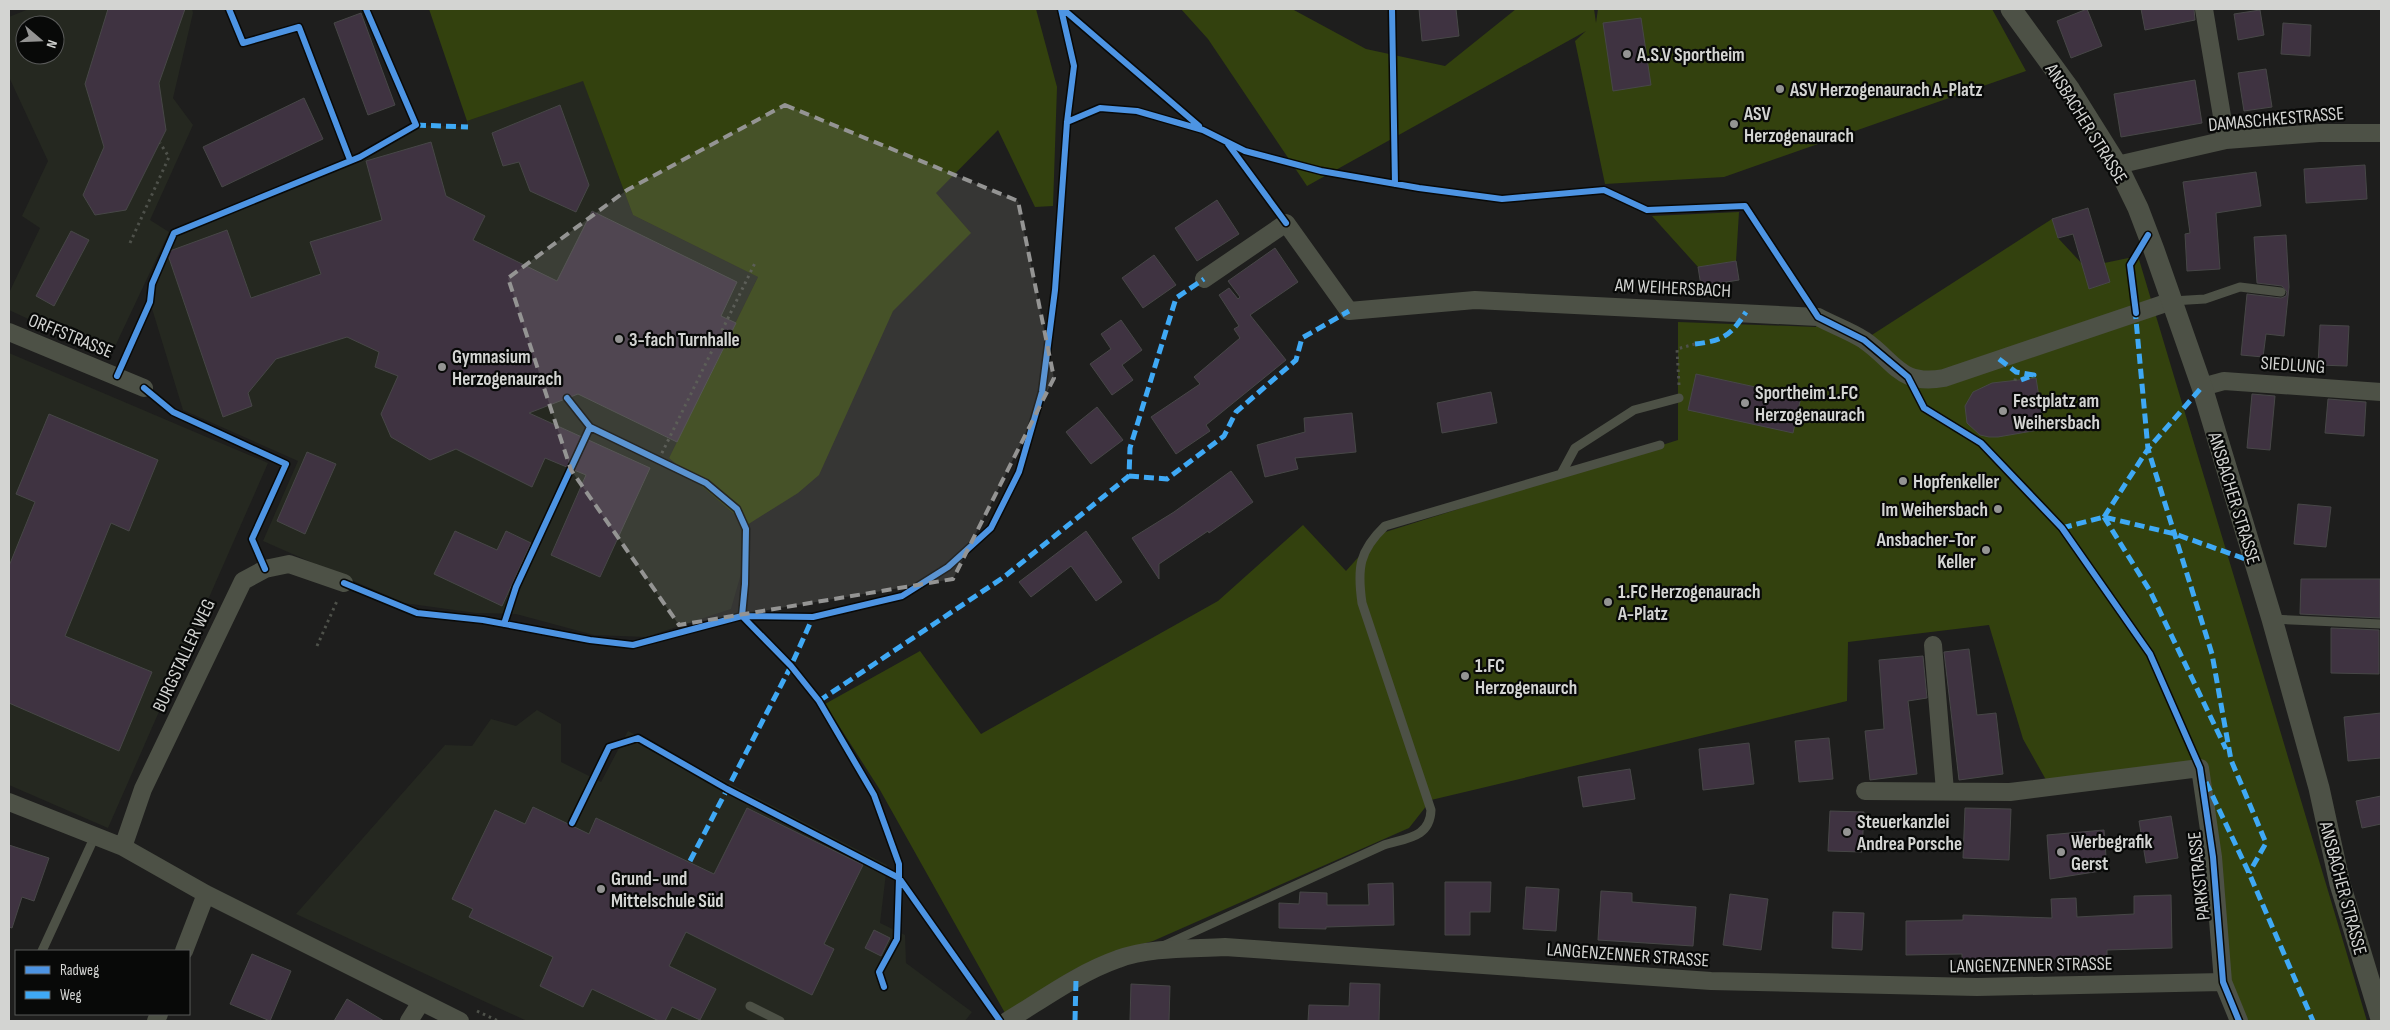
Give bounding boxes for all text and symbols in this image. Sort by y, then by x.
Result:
north arrow [15,15,65,65]
text: N [43,38,61,50]
place label: A.S.V Sportheim [1636,44,1745,67]
marker: A.S.V Sportheim [1621,48,1633,60]
street label: ANSBACHER STRASSE [2039,59,2132,188]
place label: ASV Herzogenaurach A-Platz [1789,79,1982,102]
marker: ASV Herzogenaurach A-Platz [1774,83,1786,95]
street label: DAMASCHKESTRASSE [2207,102,2345,137]
place label: ASV Herzogenaurach [1743,103,1854,148]
marker: ASV Herzogenaurach [1728,118,1740,130]
street label: AM WEIHERSBACH [1613,274,1732,303]
street label: ORFFSTRASSE [25,309,116,364]
place label: 3-fach Turnhalle [629,329,740,352]
marker: 3-fach Turnhalle [613,333,625,345]
place label: Gymnasium Herzogenaurach [452,346,562,391]
street label: SIEDLUNG [2260,352,2326,379]
marker: Gymnasium Herzogenaurach [436,361,448,373]
place label: Sportheim 1.FC Herzogenaurach [1755,382,1865,427]
place label: Festplatz am Weihersbach [2013,390,2100,435]
marker: Sportheim 1.FC Herzogenaurach [1739,397,1751,409]
marker: Festplatz am Weihersbach [1997,405,2009,417]
street label: ANSBACHER STRASSE [2202,429,2265,567]
place label: Hopfenkeller [1913,471,1999,494]
marker: Hopfenkeller [1897,475,1909,487]
place label: Im Weihersbach [1881,499,1988,522]
marker: Im Weihersbach [1992,503,2004,515]
place label: Ansbacher-Tor Keller [1876,529,1976,574]
marker: Ansbacher-Tor Keller [1980,544,1992,556]
place label: 1.FC Herzogenaurach A-Platz [1617,581,1761,626]
street label: BURGSTALLER WEG [148,595,221,716]
marker: 1.FC Herzogenaurach A-Platz [1602,596,1614,608]
place label: 1.FC Herzogenaurch [1475,655,1577,700]
marker: 1.FC Herzogenaurch [1459,670,1471,682]
place label: Steuerkanzlei Andrea Porsche [1856,811,1962,856]
street label: ANSBACHER STRASSE [2313,818,2371,958]
marker: Steuerkanzlei Andrea Porsche [1841,826,1853,838]
street label: PARKSTRASSE [2183,830,2216,921]
place label: Werbegrafik Gerst [2071,831,2152,876]
marker: Werbegrafik Gerst [2055,846,2067,858]
place label: Grund- und Mittelschule Süd [611,868,723,913]
marker: Grund- und Mittelschule Süd [595,883,607,895]
street label: LANGENZENNER STRASSE [1546,938,1710,973]
legend [15,950,190,1015]
street label: LANGENZENNER STRASSE [1949,953,2113,978]
text: Radweg [60,961,99,980]
text: Weg [60,986,82,1005]

